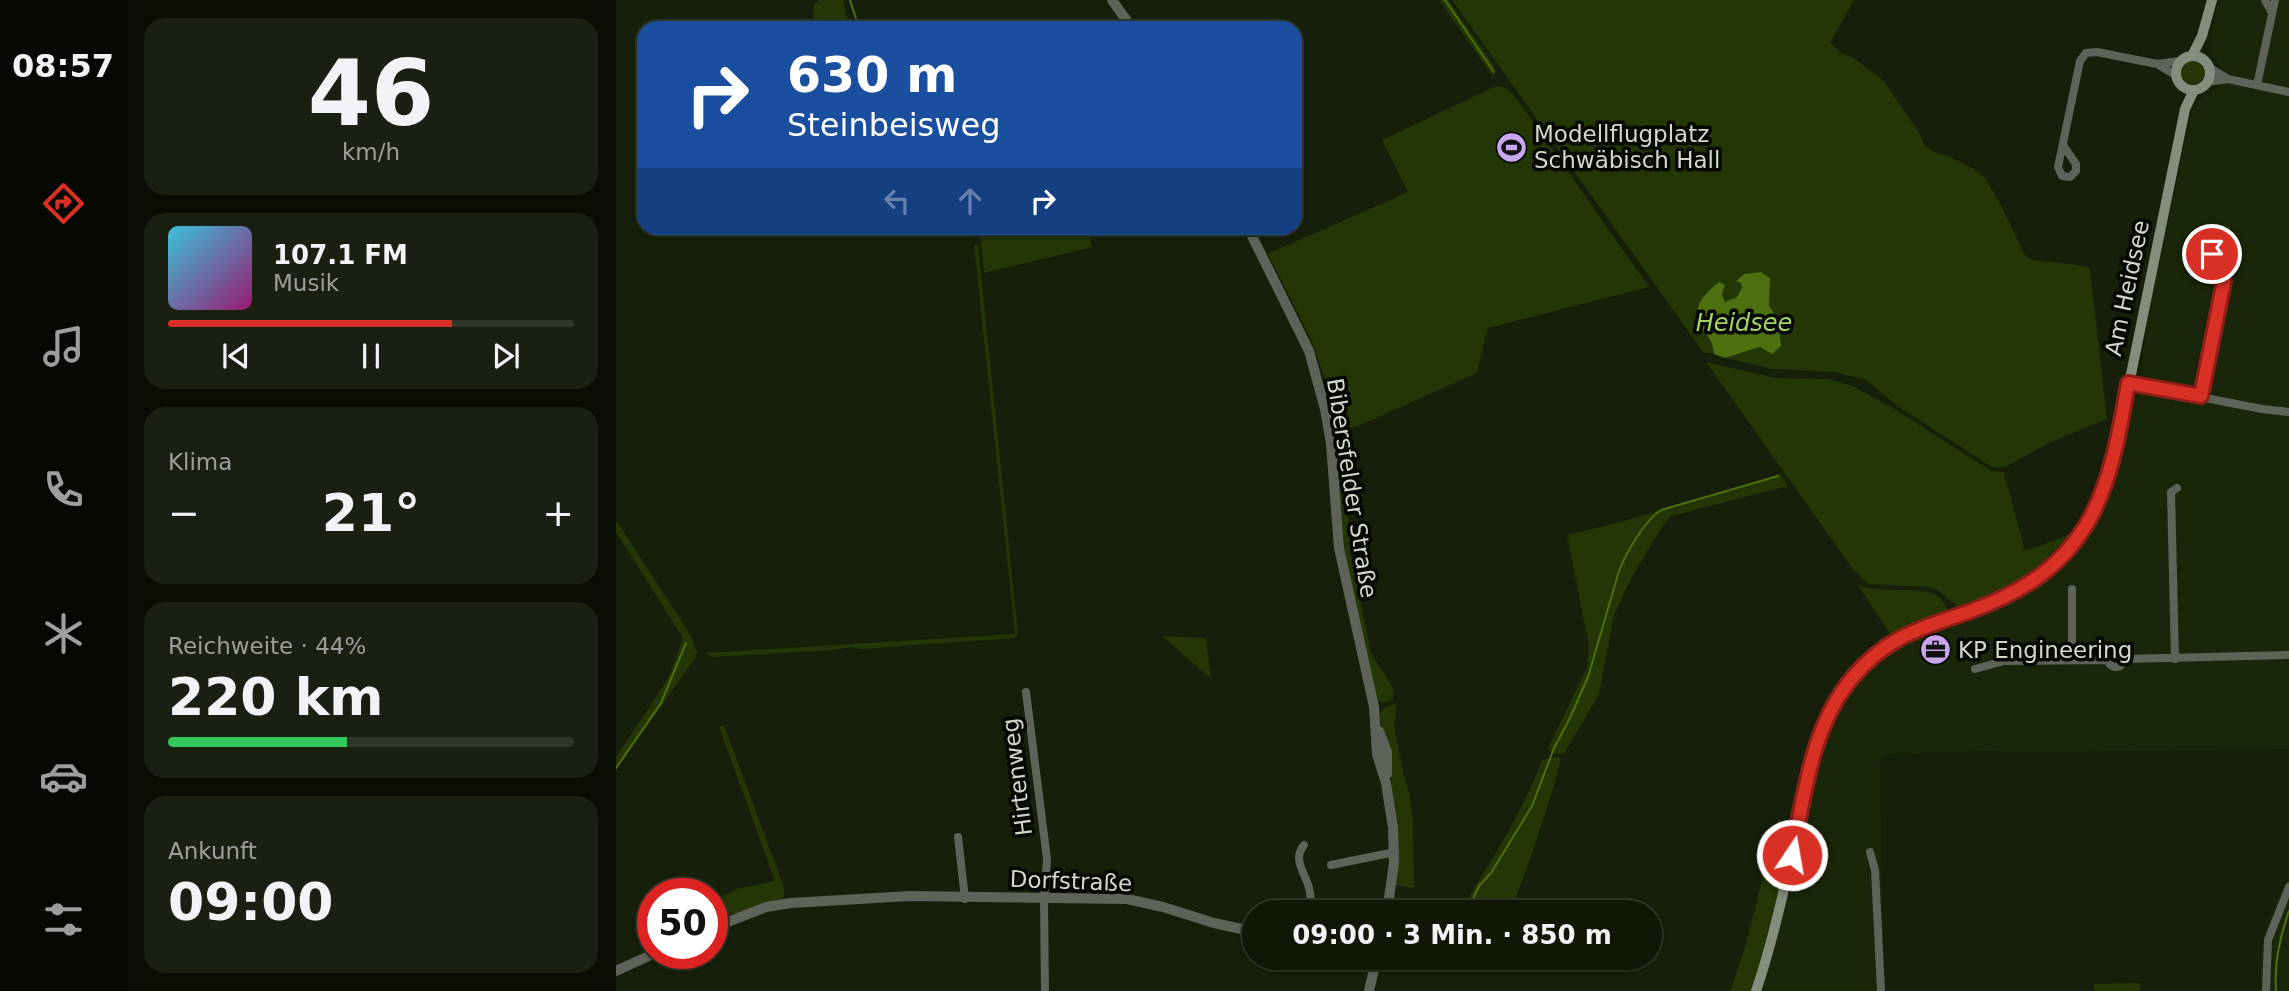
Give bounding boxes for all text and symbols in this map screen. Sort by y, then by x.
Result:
text: 46 [308,41,434,146]
text: 08:57 [12,47,114,85]
text: 630 m [787,47,957,104]
icon: right [672,49,763,140]
text: Steinbeisweg [787,106,1000,144]
place label: Modellflugplatz Schwäbisch Hall [1534,121,1720,173]
sports icon: Modellflugplatz Schwäbisch Hall [1494,130,1528,164]
text: km/h [342,139,400,165]
icon: directions [39,179,88,228]
icon: left [878,182,916,220]
icon: ahead [951,182,989,220]
icon: right [1024,182,1062,220]
street label: Am Heidsee [2100,218,2154,358]
pin [2182,224,2242,284]
icon: arrive [2193,235,2231,273]
text: 107.1 FM [273,240,408,270]
text: Musik [273,270,339,296]
water label: Heidsee [1696,309,1792,337]
icon: music [39,322,88,371]
icon: previous [217,337,255,375]
icon: pause [352,337,390,375]
icon: next [487,337,525,375]
street label: Bibersfelder Straße [1322,376,1382,600]
text: Klima [168,449,232,475]
icon: phone [39,465,88,514]
text: 21° [322,483,420,543]
text: − [168,491,200,535]
text: + [542,491,574,535]
icon: climate [39,609,88,658]
text: Reichweite · 44% [168,633,366,659]
office icon: KP Engineering [1918,633,1952,667]
place label: KP Engineering [1958,637,2132,663]
text: 220 km [168,667,383,727]
street label: Hirtenweg [997,717,1037,837]
icon: car [39,752,88,801]
position arrow [1755,818,1829,892]
text: Ankunft [168,838,257,864]
street label: Dorfstraße [1009,866,1133,896]
text: 09:00 [168,872,334,932]
speed limit sign: 50 [637,878,728,969]
icon: filters [39,895,88,944]
text: 09:00 · 3 Min. · 850 m [1292,920,1612,950]

